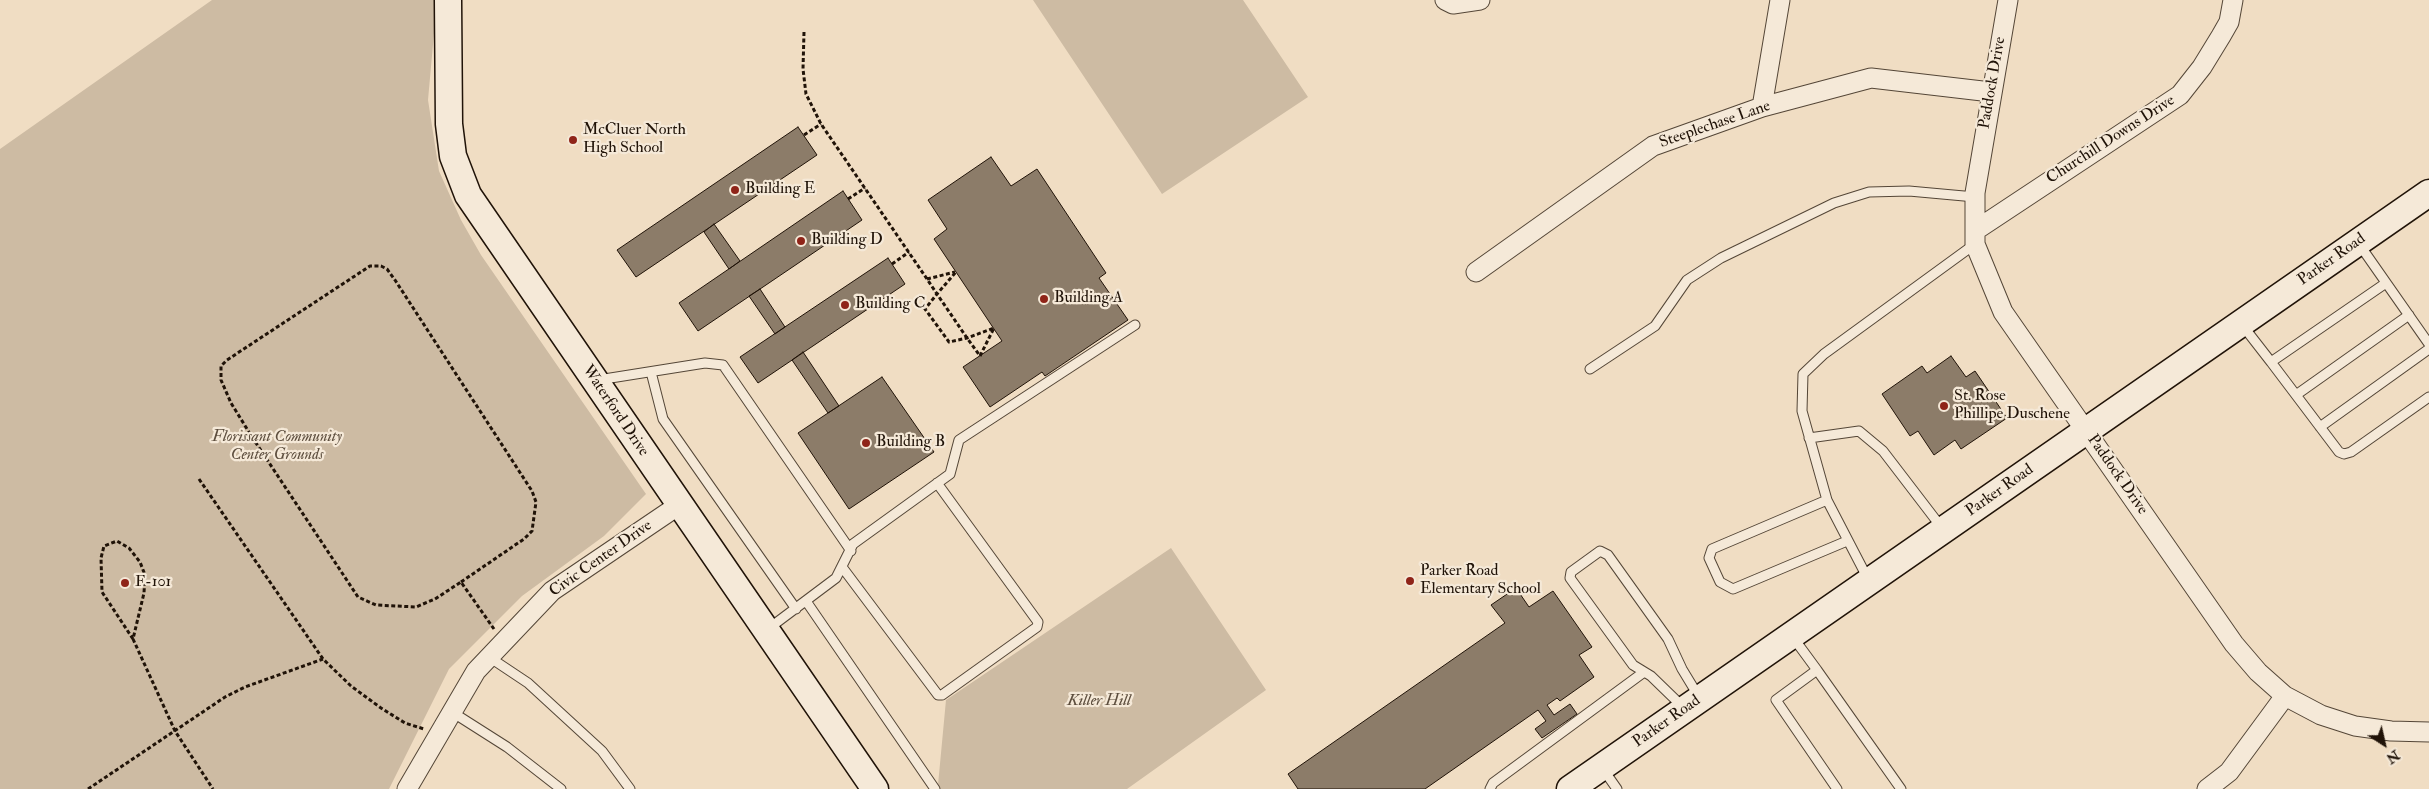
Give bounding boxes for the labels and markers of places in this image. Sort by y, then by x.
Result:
place label: McCluer North High School [583,121,686,159]
marker: McCluer North High School [567,134,579,146]
place label: Building E [745,180,815,200]
marker: Building E [729,184,741,196]
place label: Building D [811,231,883,251]
marker: Building D [795,235,807,247]
place label: Building A [1054,289,1123,309]
marker: Building A [1038,293,1050,305]
place label: Building C [855,295,925,315]
marker: Building C [839,299,851,311]
place label: St. Rose Phillipe Duschene [1954,387,2070,425]
marker: St. Rose Phillipe Duschene [1938,400,1950,412]
place label: Building B [876,433,945,453]
marker: Building B [860,437,872,449]
place label: Parker Road Elementary School [1420,562,1541,600]
place label: F-101 [135,573,171,593]
marker: Parker Road Elementary School [1404,575,1416,587]
marker: F-101 [119,577,131,589]

